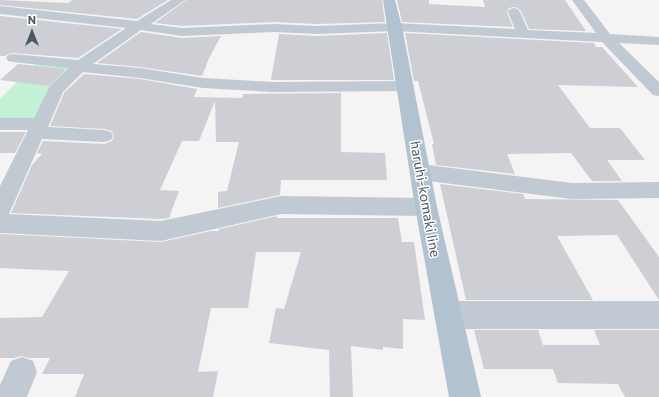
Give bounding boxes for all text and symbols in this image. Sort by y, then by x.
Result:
north arrow [12,12,52,52]
text: N [28,13,36,26]
street label: haruhi-komaki line [406,139,444,259]

